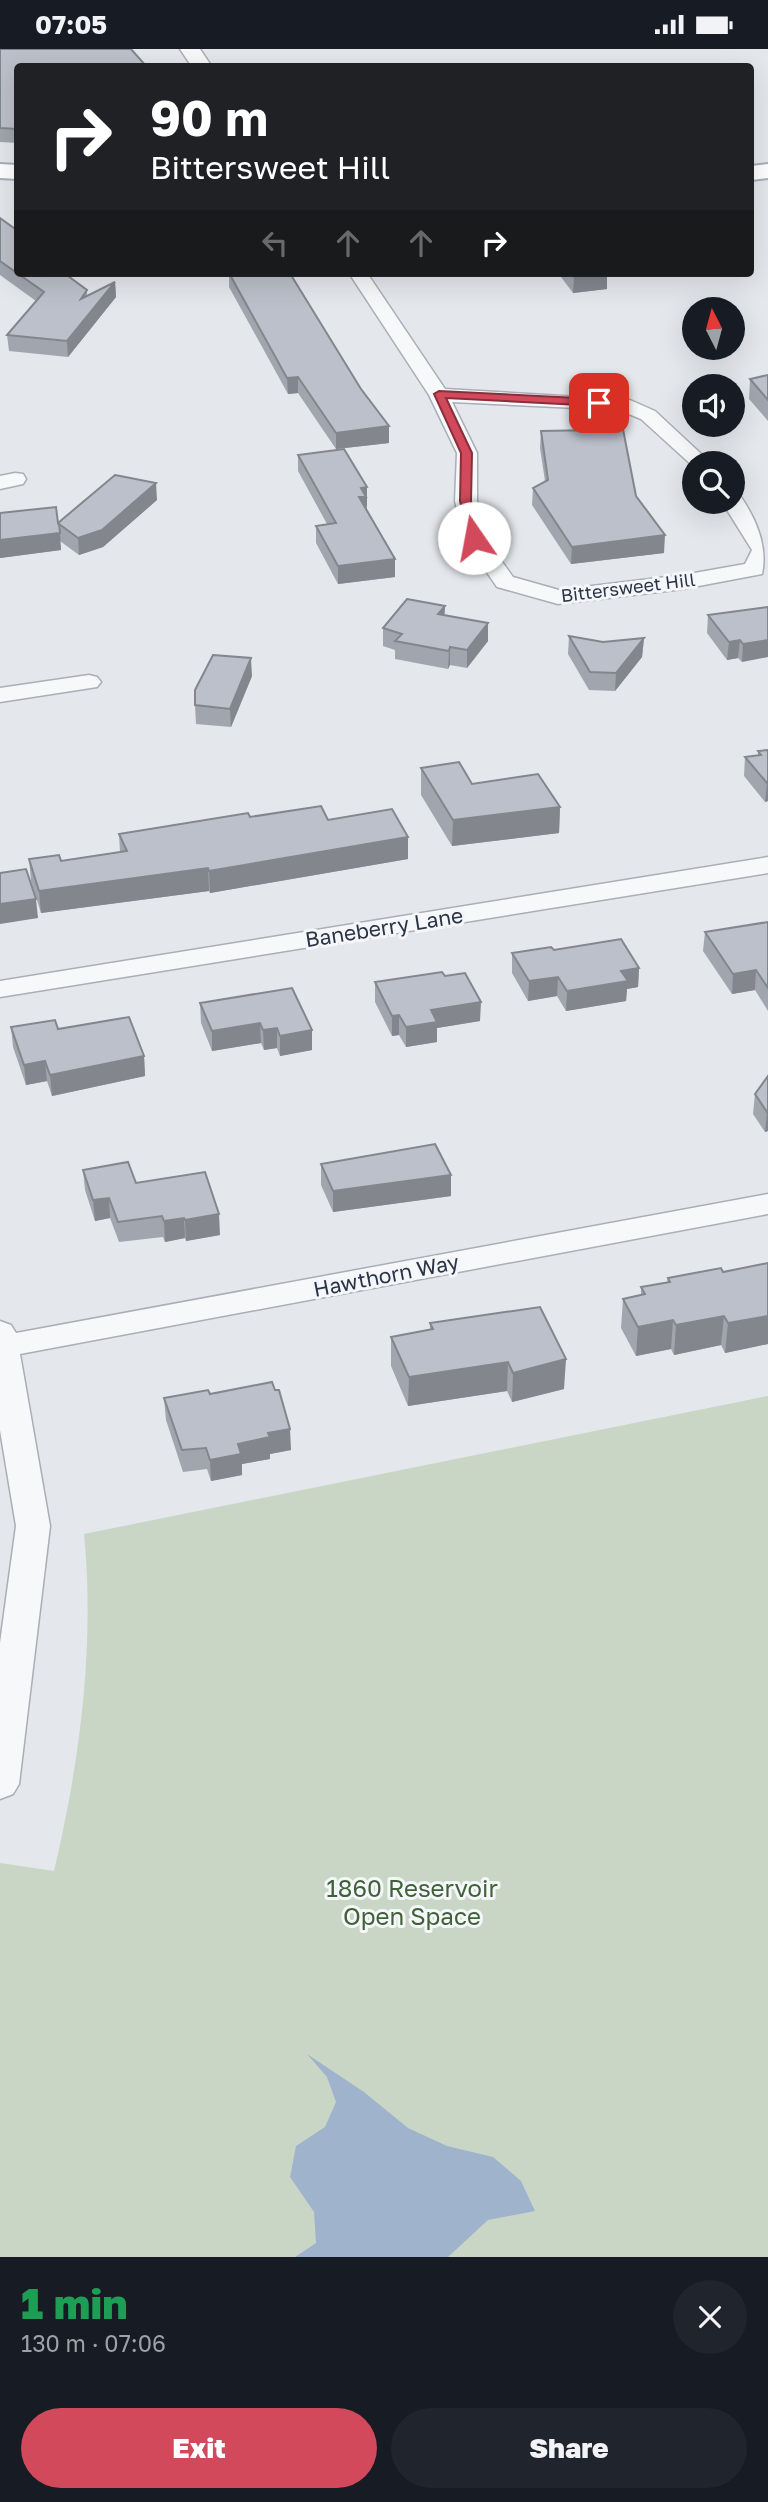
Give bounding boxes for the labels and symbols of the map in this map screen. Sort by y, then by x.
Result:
north arrow [682,297,746,361]
pin [569,373,629,433]
position arrow [437,501,511,575]
street label: Bittersweet Hill [560,568,697,606]
street label: Baneberry Lane [303,902,465,952]
street label: Hawthorn Way [311,1248,461,1302]
park label: 1860 Reservoir Open Space [326,1873,498,1930]

